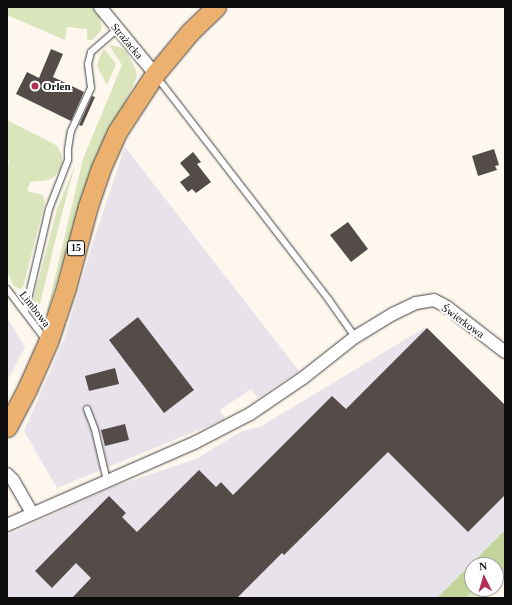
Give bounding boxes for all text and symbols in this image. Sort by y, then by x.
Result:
street label: Strażacka [108,20,146,62]
place label: Orlen [43,79,70,93]
marker: Orlen [30,81,40,91]
road number: 15 [67,240,85,256]
street label: Limbowa [17,288,53,330]
street label: Świerkowa [439,301,487,341]
north arrow [464,557,504,597]
text: N [479,560,488,572]

